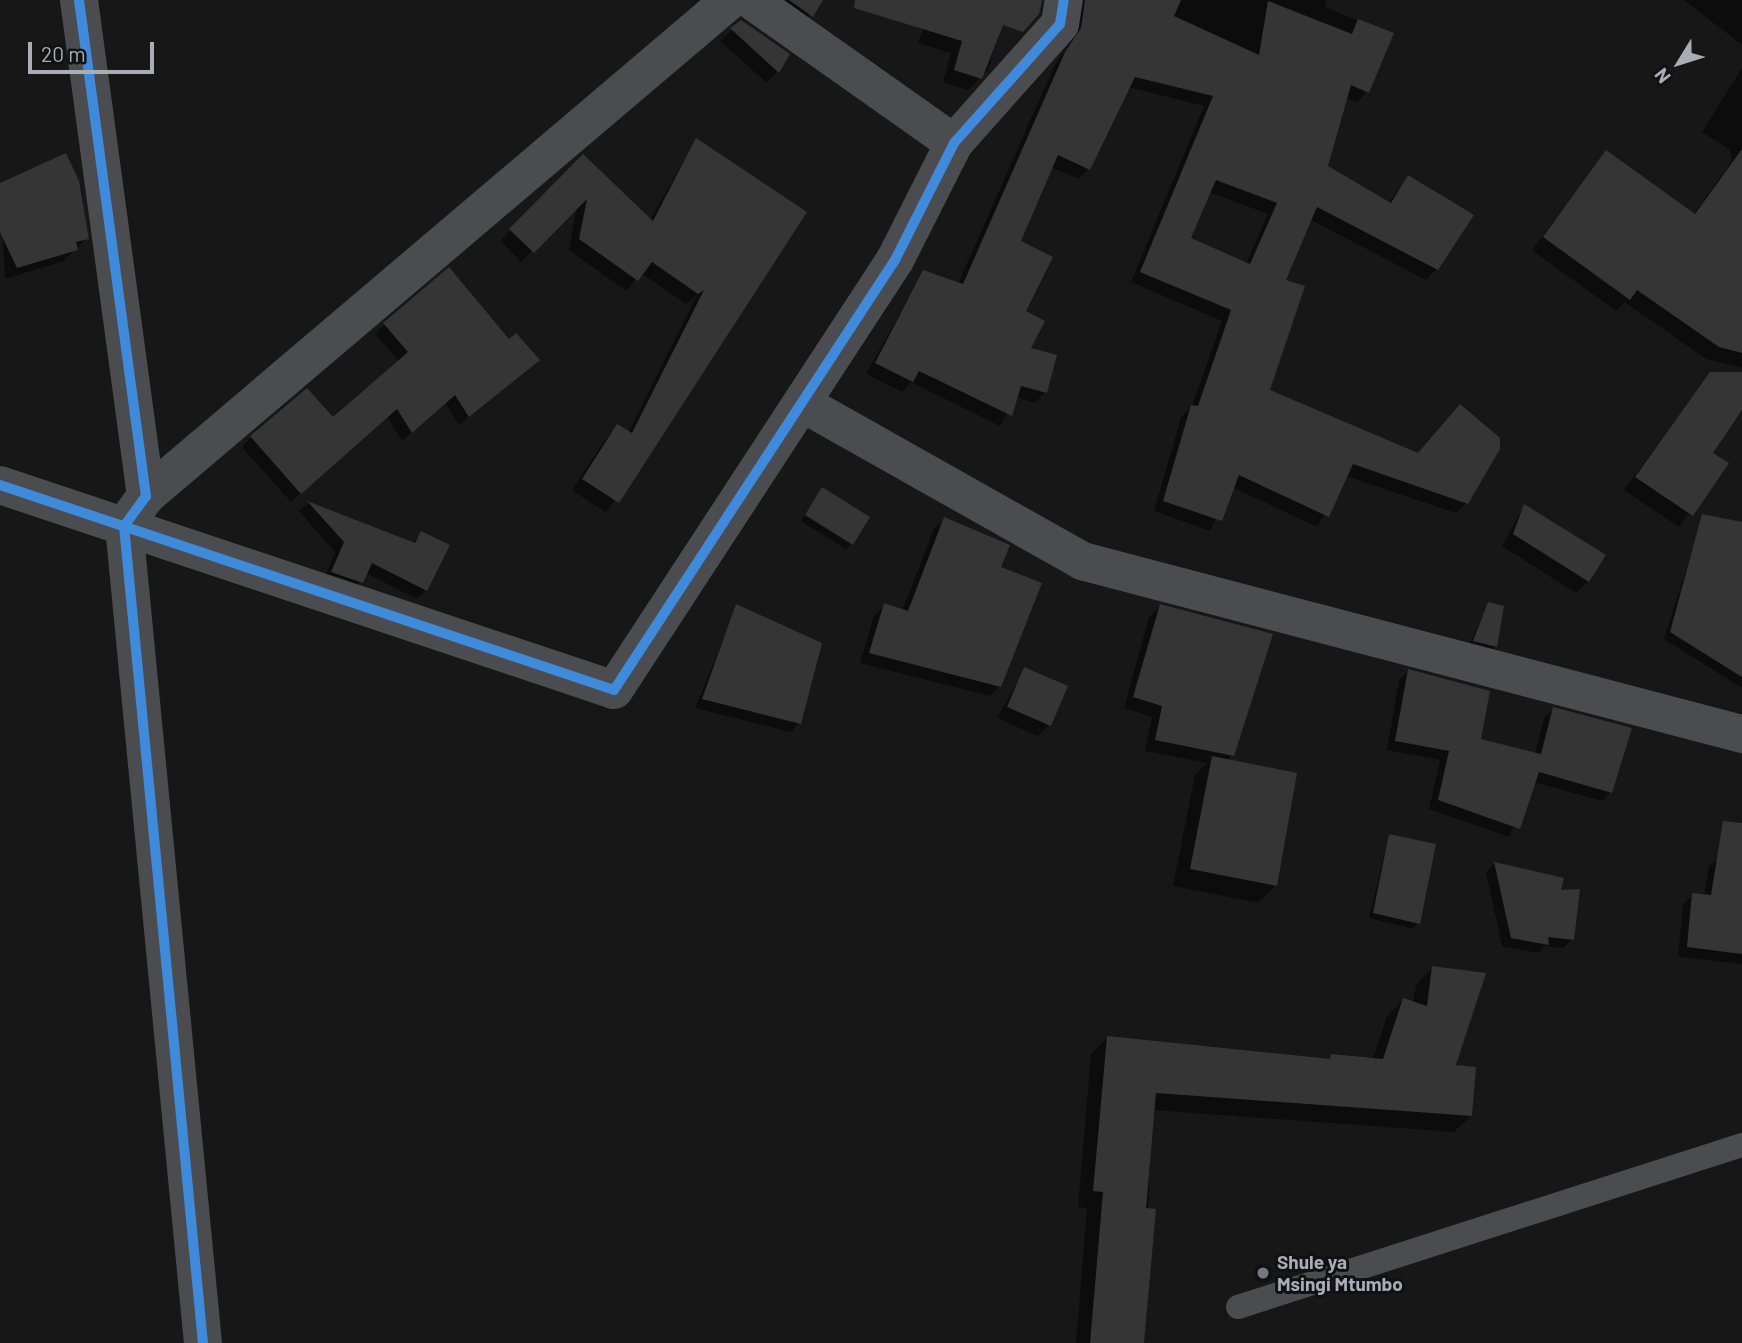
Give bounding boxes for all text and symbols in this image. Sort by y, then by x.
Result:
scale bar [32,28,158,72]
north arrow [1644,28,1714,98]
text: 20 m [41,41,86,66]
text: N [1649,64,1675,88]
place label: Shule ya Msingi Mtumbo [1277,1251,1403,1295]
marker: Shule ya Msingi Mtumbo [1255,1265,1271,1281]

